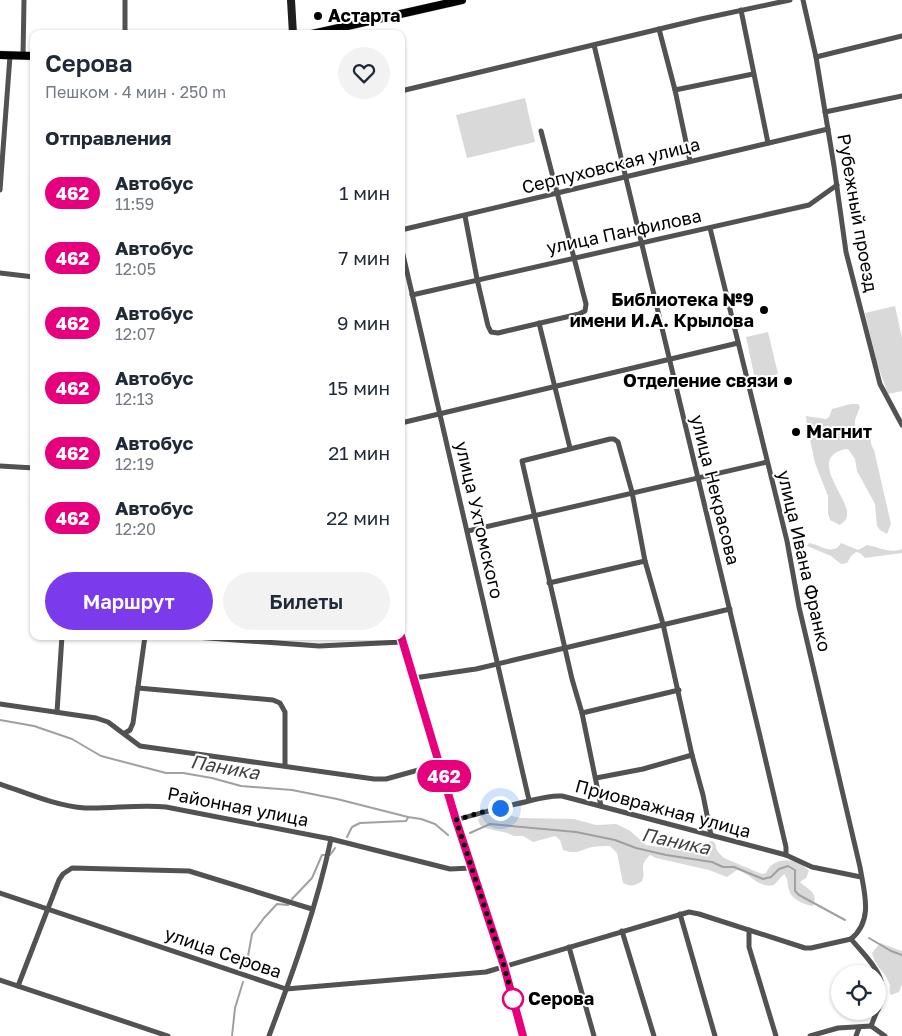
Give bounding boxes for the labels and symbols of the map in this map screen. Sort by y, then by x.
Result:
place label: Астарта [328,4,401,26]
marker: Астарта [312,10,324,22]
street label: Серпуховская улица [519,132,702,198]
street label: Рубежный проезд [833,132,883,294]
street label: улица Панфилова [544,204,703,258]
place label: Библиотека №9 имени И.А. Крылова [570,288,754,331]
marker: Библиотека №9 имени И.А. Крылова [758,304,770,316]
place label: Отделение связи [623,369,778,391]
marker: Отделение связи [782,375,794,387]
street label: улица Некрасова [687,412,745,567]
place label: Магнит [806,420,872,442]
marker: Магнит [790,426,802,438]
street label: улица Ухтомского [451,439,509,601]
street label: улица Ивана Франко [773,468,837,654]
water label: Паника [189,749,263,784]
line badge: 462 [415,760,473,792]
street label: Приовражная улица [573,774,753,842]
street label: Районная улица [166,782,311,830]
your location [488,796,513,821]
water label: Паника [640,822,714,859]
street label: улица Серова [162,922,285,982]
place label: Серова [528,987,594,1009]
marker: Серова [502,988,524,1010]

